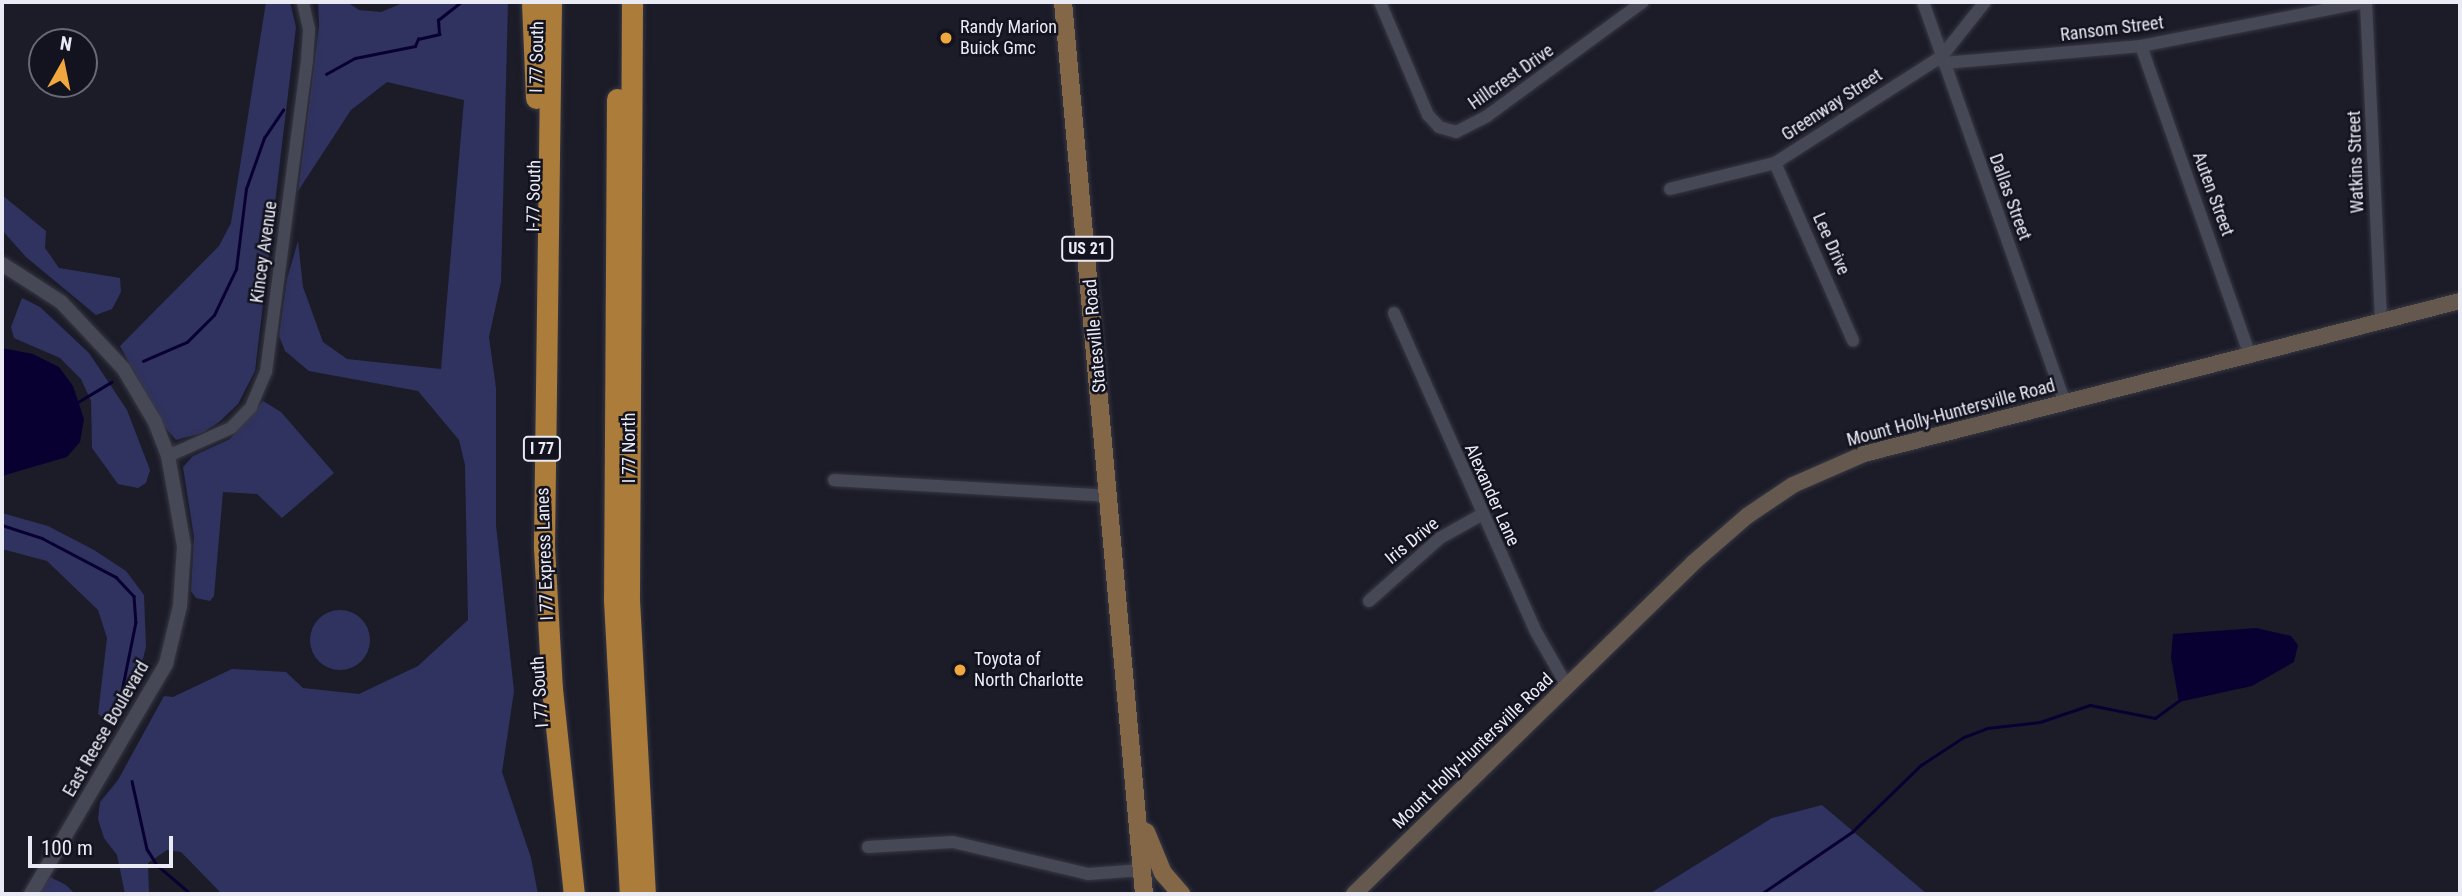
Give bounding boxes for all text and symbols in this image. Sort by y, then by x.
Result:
street label: Ransom Street [2059,12,2165,46]
place label: Randy Marion Buick Gmc [960,17,1057,60]
street label: I 77 South [526,21,548,93]
north arrow [28,28,98,98]
marker: Randy Marion Buick Gmc [938,30,954,46]
text: N [58,31,74,56]
street label: Hillcrest Drive [1464,40,1558,114]
street label: Greenway Street [1778,64,1886,146]
street label: Watkins Street [2343,110,2369,214]
street label: Auten Street [2188,149,2238,239]
street label: Dallas Street [1984,151,2036,243]
street label: I-77 South [523,160,545,232]
street label: Kincey Avenue [246,200,282,304]
street label: Lee Drive [1808,210,1854,278]
road number: US 21 [1061,236,1113,262]
street label: Statesville Road [1079,278,1111,394]
street label: Mount Holly-Huntersville Road [1844,375,2058,451]
street label: I 77 North [618,413,640,483]
road number: I 77 [523,436,561,462]
street label: Alexander Lane [1460,441,1524,549]
street label: I 77 Express Lanes [532,487,558,621]
street label: Iris Drive [1381,513,1443,569]
place label: Toyota of North Charlotte [974,649,1084,692]
street label: I 77 South [527,656,553,728]
street label: East Reese Boulevard [58,657,154,801]
marker: Toyota of North Charlotte [952,662,968,678]
street label: Mount Holly-Huntersville Road [1388,669,1558,833]
scale bar [32,822,177,866]
text: 100 m [41,836,93,860]

